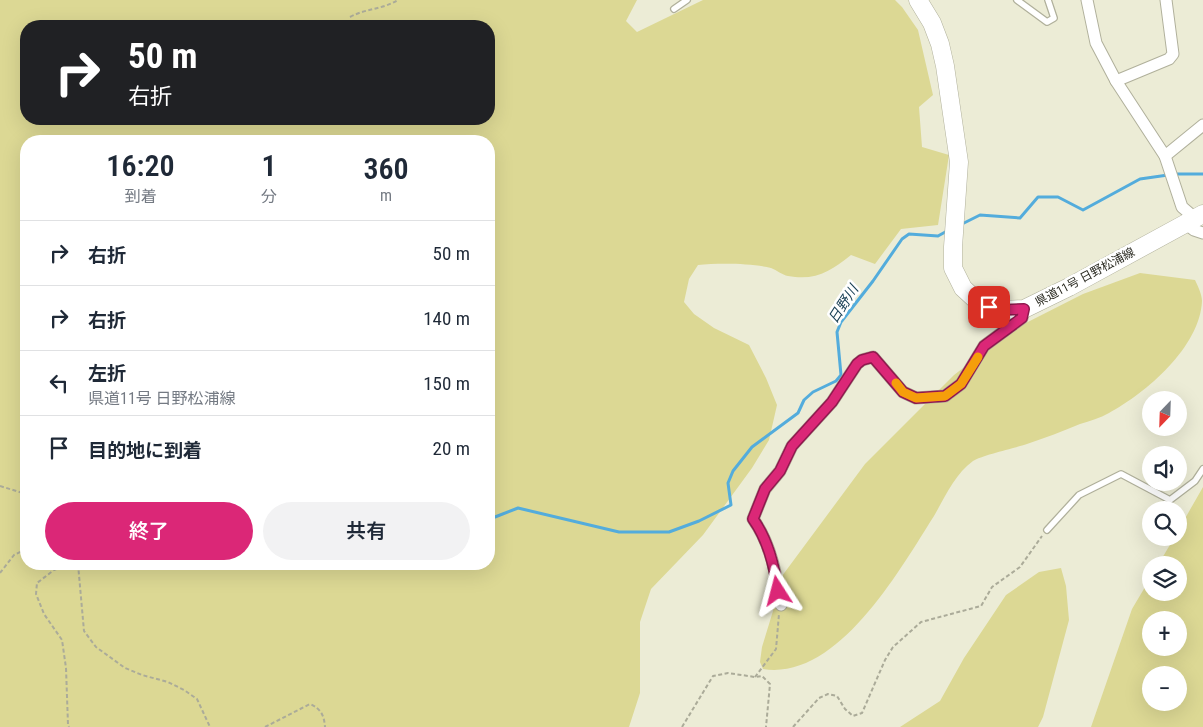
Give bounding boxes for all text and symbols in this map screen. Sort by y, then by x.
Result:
text: 50 m [128,36,197,77]
icon: right [45,40,110,105]
text: 右折 [128,84,172,109]
text: 16:20 [106,148,175,183]
text: 1 [261,148,277,183]
text: 360 [363,151,409,186]
text: m [380,186,392,205]
text: 到着 [124,187,157,206]
text: 分 [261,187,277,206]
icon: right [45,239,73,267]
text: 50 m [433,242,470,265]
text: 右折 [88,244,126,267]
street label: 県道11号 日野松浦線 [1033,245,1137,309]
water label: 日野川 [825,280,862,326]
pin [968,286,1010,328]
icon: arrive [975,293,1003,321]
icon: right [45,304,73,332]
text: 140 m [423,307,470,330]
text: 右折 [88,309,126,332]
text: 左折 [88,362,126,385]
icon: left [45,369,73,397]
text: 150 m [423,372,470,395]
text: 県道11号 日野松浦線 [88,389,235,408]
north arrow [1142,391,1188,436]
map controls [1142,391,1187,711]
icon: arrive [45,434,73,462]
text: 20 m [433,437,470,460]
text: 目的地に到着 [88,439,202,462]
button: sound [1142,446,1187,491]
button: search [1142,501,1187,546]
button: 終了 [45,502,253,560]
button: 共有 [263,502,470,560]
button: layers [1142,556,1187,601]
position arrow [751,564,803,616]
button: + [1142,611,1187,656]
button: − [1142,666,1187,711]

